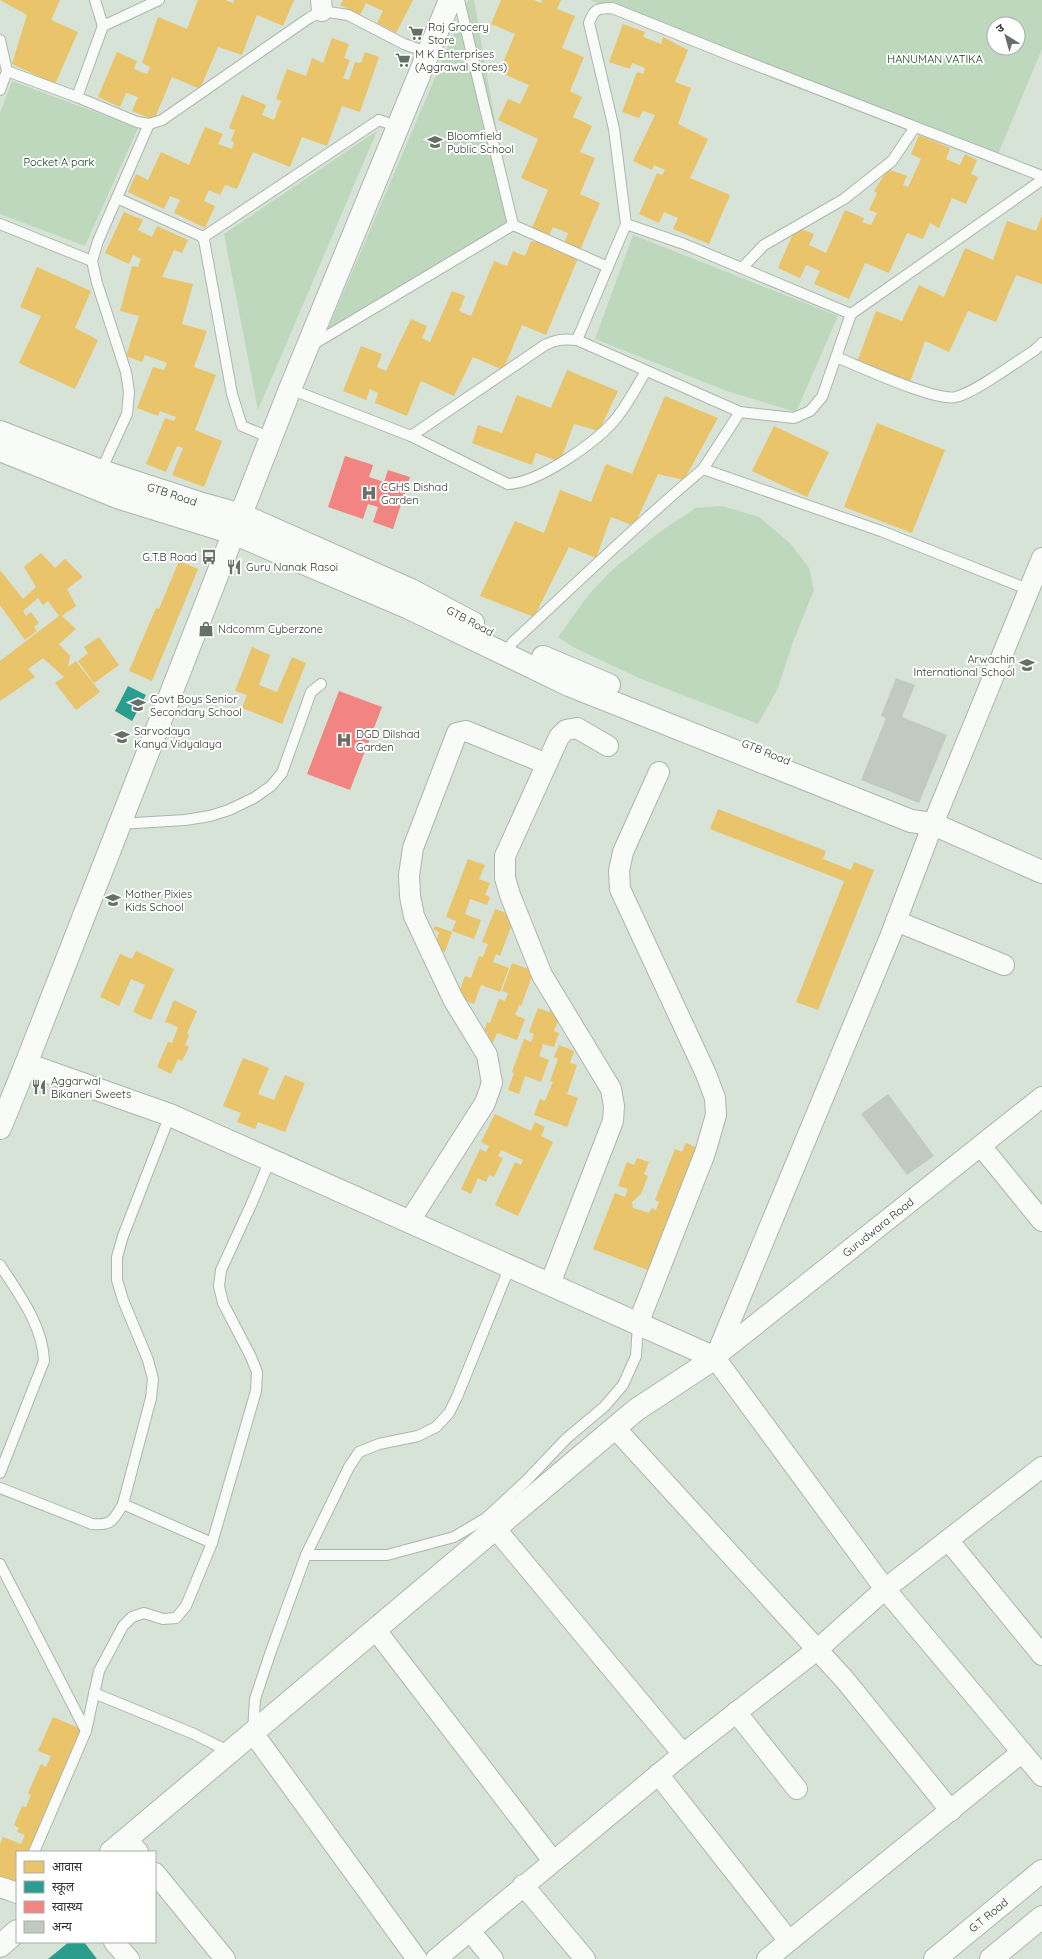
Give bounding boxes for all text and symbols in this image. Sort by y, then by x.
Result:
north arrow [986,16,1026,56]
place label: Raj Grocery Store [428,20,489,47]
text: उ [993,20,1007,36]
supermarket icon: Raj Grocery Store [407,24,425,42]
place label: M K Enterprises (Aggrawal Stores) [415,47,507,74]
supermarket icon: M K Enterprises (Aggrawal Stores) [394,51,412,69]
park label: HANUMAN VATIKA [887,52,983,66]
place label: Bloomfield Public School [447,129,514,156]
school or university icon: Bloomfield Public School [426,133,444,151]
park label: Pocket A park [24,155,95,169]
street label: GTB Road [145,480,199,509]
place label: CGHS Dishad Garden [381,480,448,507]
hospital icon: CGHS Dishad Garden [360,484,378,502]
bus stop icon: G.T.B Road [200,548,218,566]
place label: G.T.B Road [142,550,197,564]
restaurant icon: Guru Nanak Rasoi [225,558,243,576]
place label: Guru Nanak Rasoi [246,560,338,574]
street label: GTB Road [444,603,496,639]
shop icon: Ndcomm Cyberzone [197,620,215,638]
place label: Ndcomm Cyberzone [218,622,323,636]
place label: Arwachin International School [914,652,1015,679]
school or university icon: Arwachin International School [1018,656,1036,674]
place label: Govt Boys Senior Secondary School [150,692,242,719]
school or university icon: Govt Boys Senior Secondary School [129,696,147,714]
place label: Sarvodaya Kanya Vidyalaya [134,724,222,751]
place label: DGD Dilshad Garden [356,727,420,754]
school or university icon: Sarvodaya Kanya Vidyalaya [113,728,131,746]
hospital icon: DGD Dilshad Garden [335,731,353,749]
street label: GTB Road [740,736,792,768]
place label: Mother Pixies Kids School [125,887,192,914]
school or university icon: Mother Pixies Kids School [104,891,122,909]
place label: Aggarwal Bikaneri Sweets [51,1074,131,1101]
restaurant icon: Aggarwal Bikaneri Sweets [30,1078,48,1096]
street label: Gurudwara Road [840,1195,917,1260]
legend [16,1851,156,1943]
text: आवास [52,1859,83,1874]
text: स्कूल [52,1879,75,1895]
street label: G.T Road [966,1895,1011,1935]
text: स्वास्थ्य [52,1899,84,1914]
text: अन्य [52,1919,73,1934]

